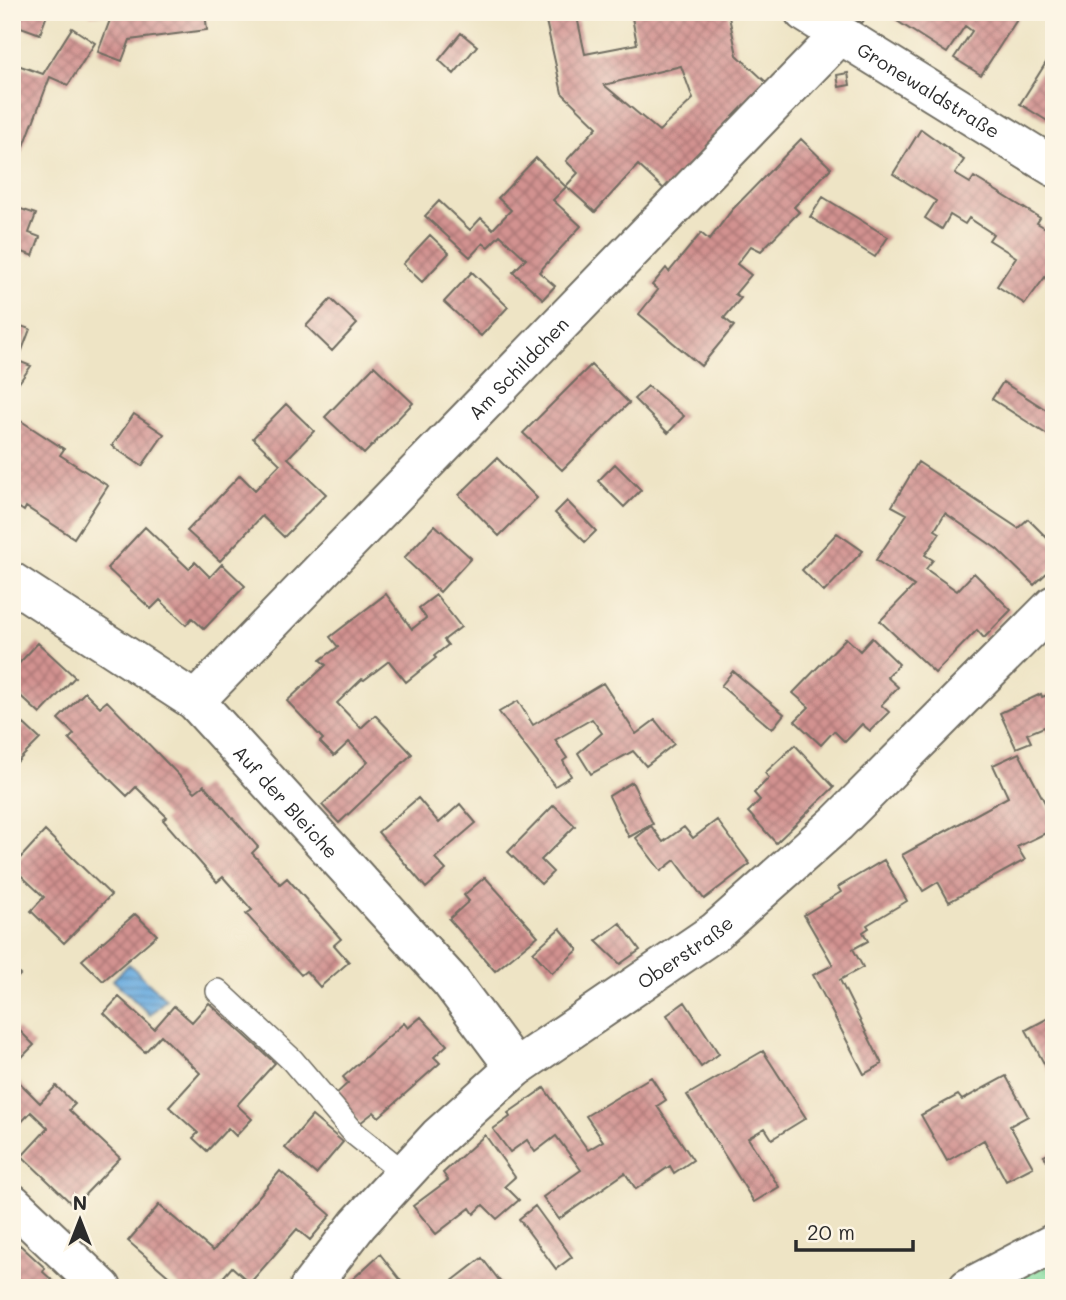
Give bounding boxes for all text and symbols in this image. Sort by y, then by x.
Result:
street label: Gronewaldstraße [853,36,1005,143]
street label: Am Schildchen [462,311,573,424]
street label: Auf der Bleiche [229,740,344,863]
street label: Oberstraße [632,910,738,994]
north arrow [46,1184,116,1254]
text: N [73,1190,87,1215]
scale bar [796,1209,914,1253]
text: 20 m [807,1218,855,1245]

